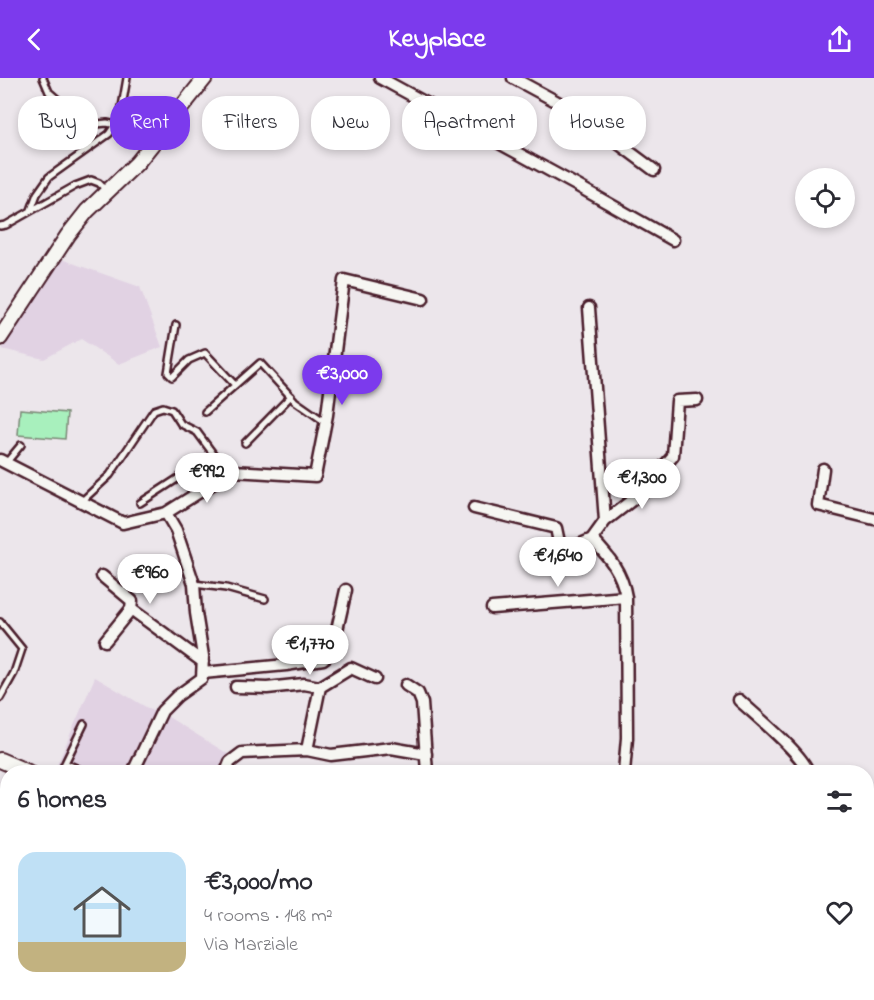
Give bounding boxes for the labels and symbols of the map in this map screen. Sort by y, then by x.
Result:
pin: €3,000 [293,355,391,406]
pin: €992 [171,453,243,504]
pin: €1,300 [593,459,691,510]
pin: €1,640 [509,537,607,588]
pin: €960 [114,554,186,605]
pin: €1,770 [261,625,359,676]

